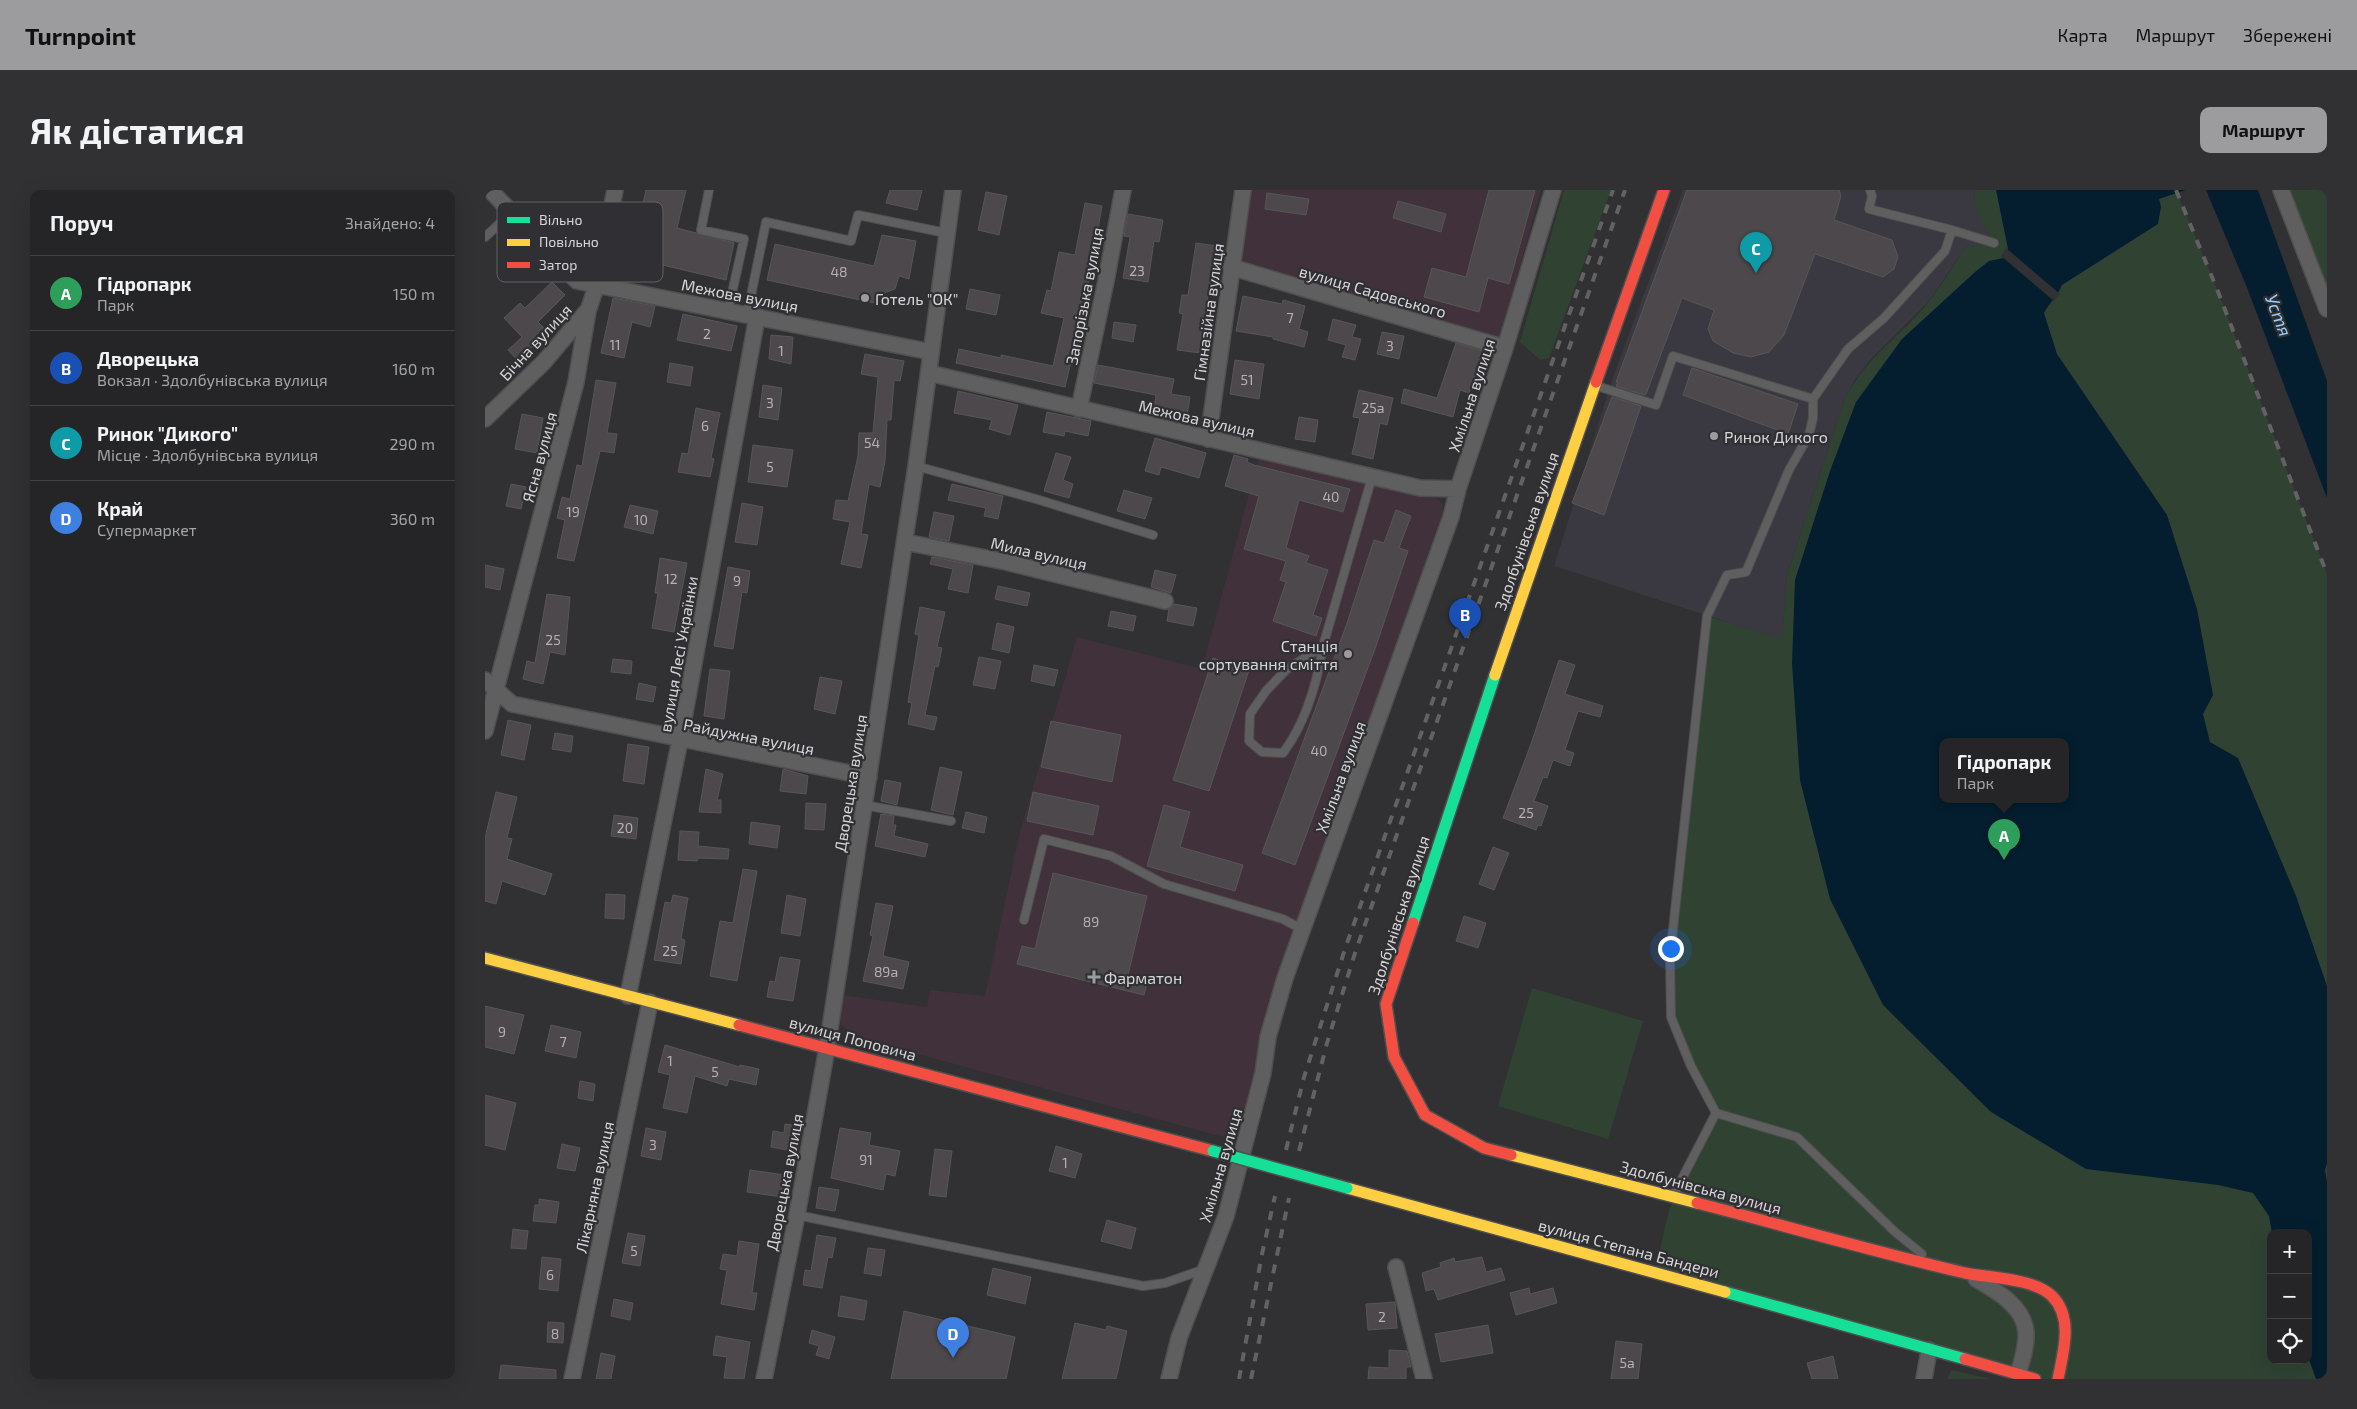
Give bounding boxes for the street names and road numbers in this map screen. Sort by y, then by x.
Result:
street label: Запорізька вулиця [1061,226,1108,367]
street label: Гімназійна вулиця [1189,242,1228,382]
street label: вулиця Садовського [1297,261,1449,322]
street label: Межова вулиця [680,274,800,317]
street label: Бічна вулиця [495,300,576,385]
street label: Хмільна вулиця [1444,336,1499,454]
street label: Межова вулиця [1137,395,1257,442]
street label: Ясна вулиця [518,410,561,504]
street label: Здолбунівська вулиця [1490,449,1563,613]
street label: Мила вулиця [989,533,1089,574]
street label: вулиця Лесі Українки [655,575,702,734]
street label: Дворецька вулиця [830,713,871,853]
street label: Райдужна вулиця [682,714,816,759]
street label: Хмільна вулиця [1311,718,1370,836]
street label: Здолбунівська вулиця [1363,833,1434,997]
street label: вулиця Поповича [787,1012,919,1065]
street label: Хмільна вулиця [1195,1106,1246,1225]
street label: Дворецька вулиця [761,1112,808,1252]
street label: Лікарняна вулиця [571,1119,618,1255]
street label: Здолбунівська вулиця [1618,1156,1784,1219]
street label: вулиця Степана Бандери [1536,1215,1722,1282]

